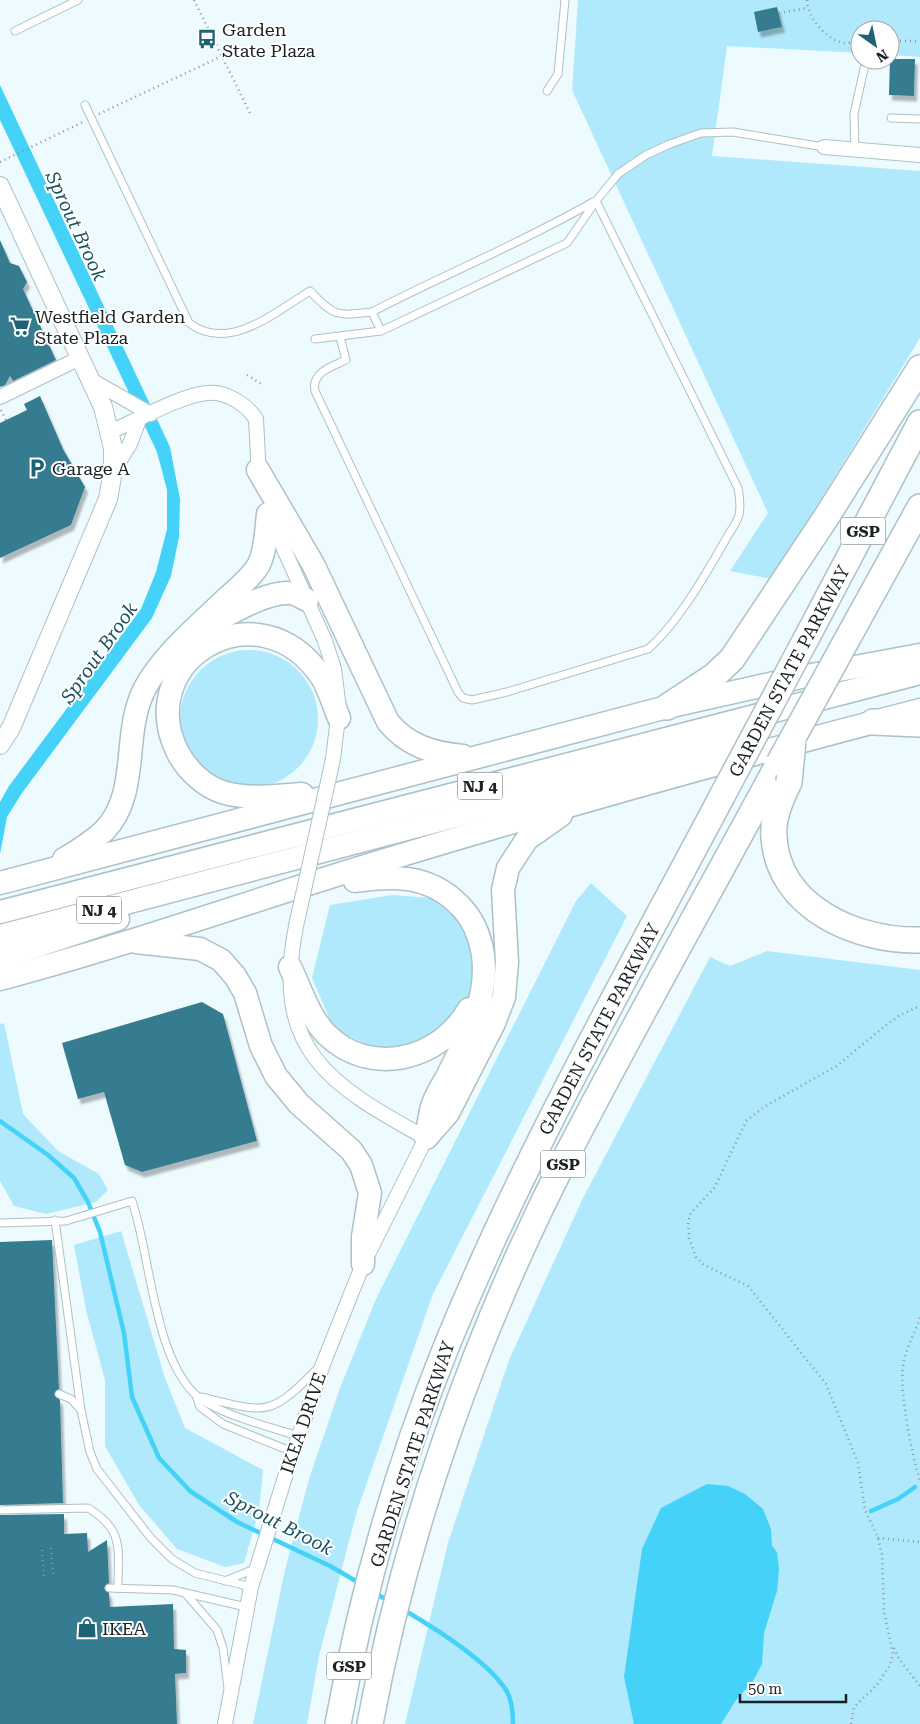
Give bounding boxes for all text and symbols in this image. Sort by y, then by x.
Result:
place label: Garden State Plaza [222,19,316,61]
north arrow [850,20,900,70]
bus stop icon: Garden State Plaza [196,28,218,50]
text: N [873,46,891,66]
water label: Sprout Brook [40,167,112,285]
place label: Westfield Garden State Plaza [35,306,186,348]
supermarket icon: Westfield Garden State Plaza [9,315,31,337]
parking icon: Garage A [26,457,48,479]
place label: Garage A [52,458,130,479]
road number: GSP [840,518,886,544]
street label: GARDEN STATE PARKWAY [724,561,854,780]
water label: Sprout Brook [55,597,143,709]
road number: NJ 4 [458,772,502,799]
road number: NJ 4 [76,896,122,924]
street label: GARDEN STATE PARKWAY [534,919,664,1138]
road number: GSP [540,1150,586,1178]
street label: GARDEN STATE PARKWAY [365,1338,459,1570]
street label: IKEA DRIVE [276,1370,330,1476]
water label: Sprout Brook [220,1485,337,1560]
shop icon: IKEA [76,1617,98,1639]
place label: IKEA [102,1618,146,1639]
road number: GSP [326,1652,372,1680]
scale bar [740,1672,846,1704]
text: 50 m [748,1680,783,1698]

